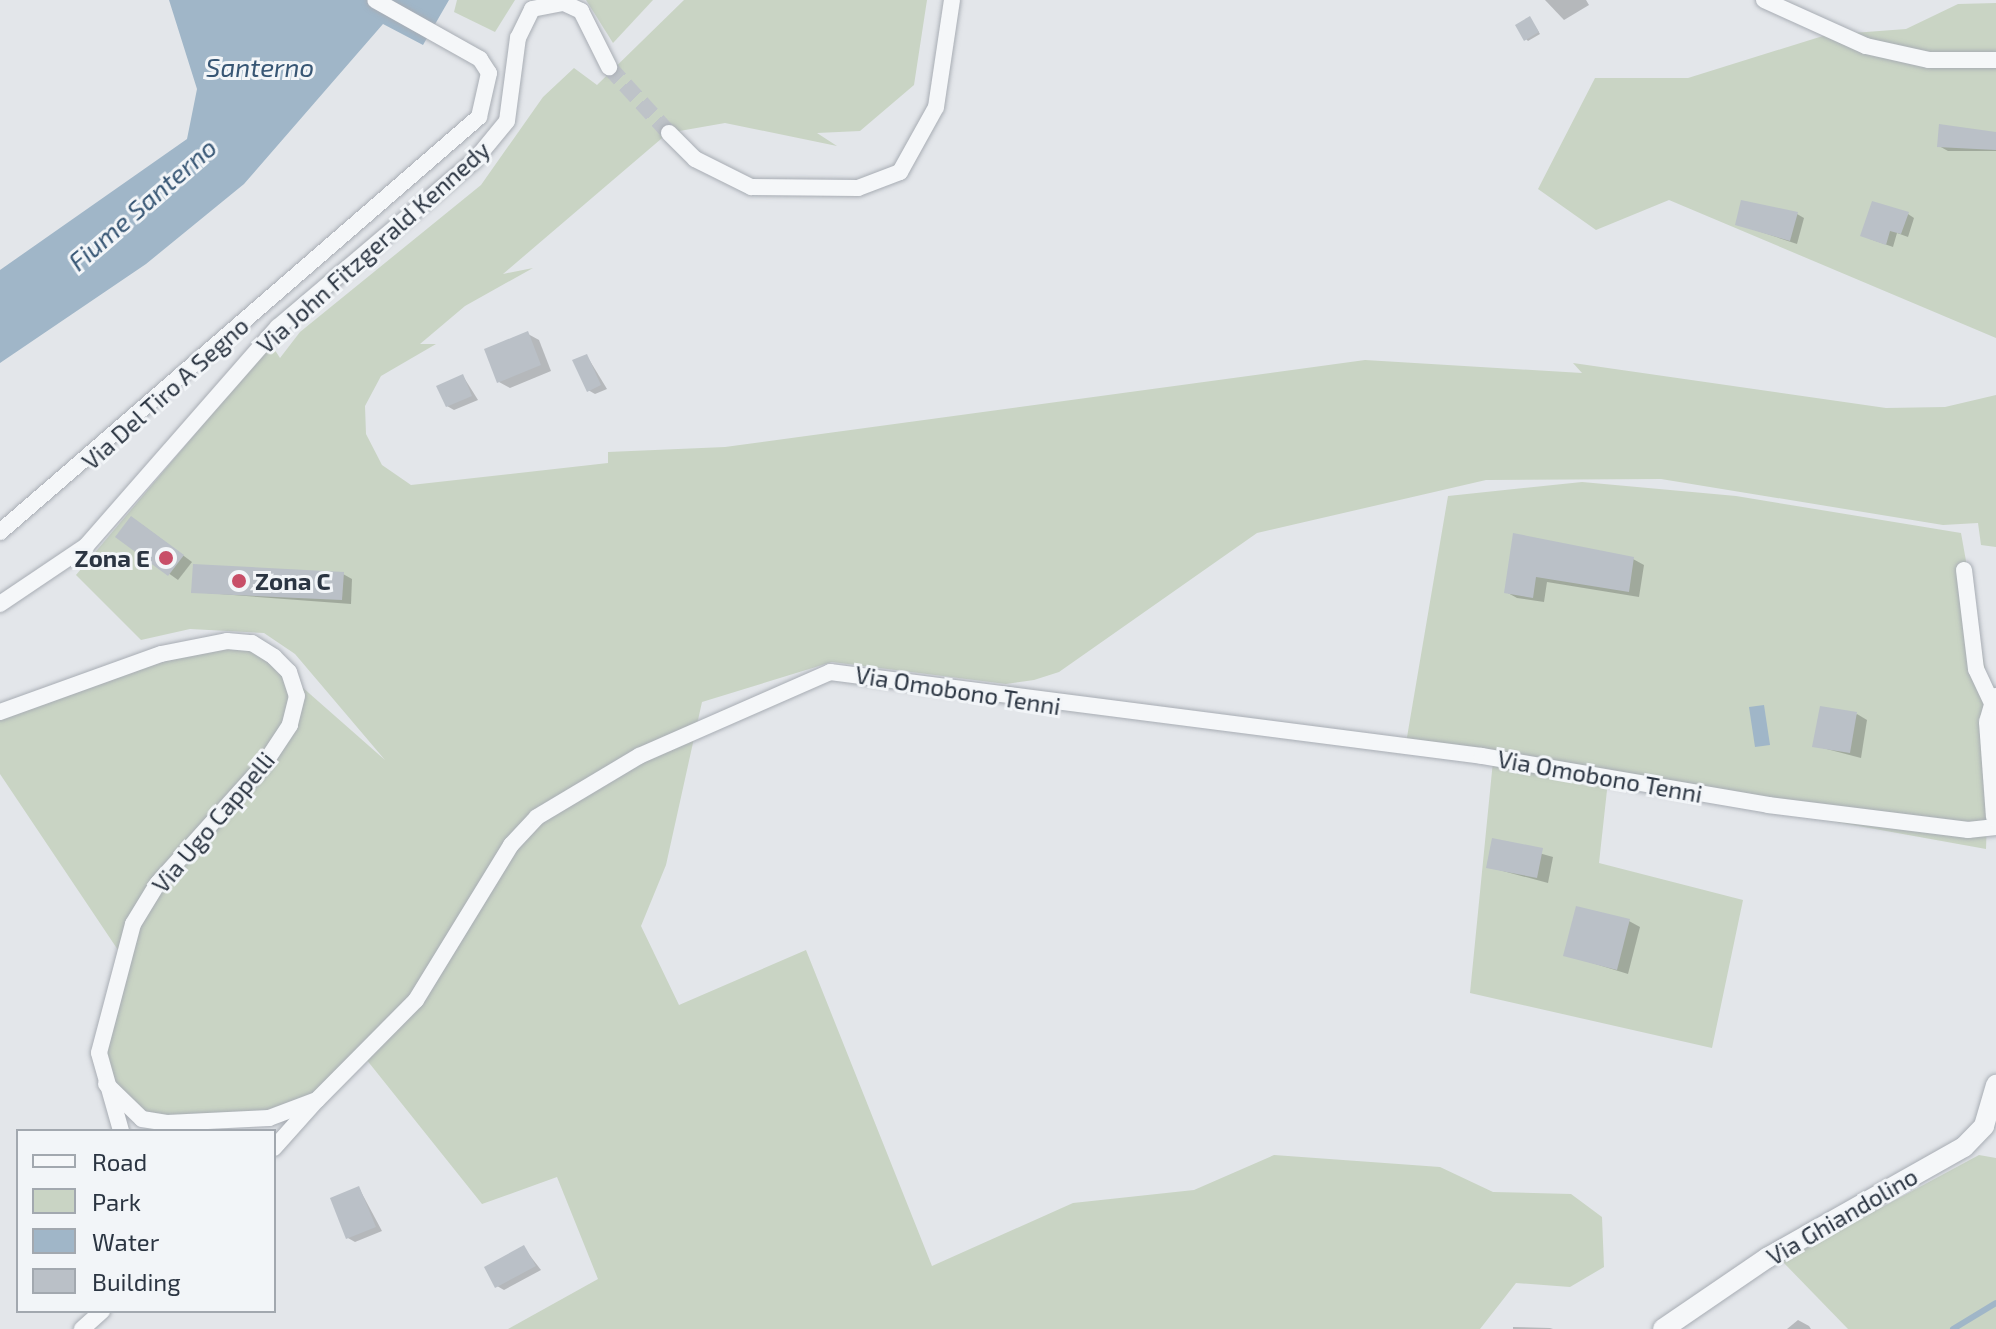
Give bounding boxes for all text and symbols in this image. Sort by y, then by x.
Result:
water label: Santerno [206,51,314,83]
water label: Fiume Santerno [62,131,222,277]
street label: Via John Fitzgerald Kennedy [251,135,495,359]
street label: Via Del Tiro A Segno [75,310,255,476]
place label: Zona E [75,544,150,572]
marker: Zona E [157,549,175,567]
place label: Zona C [255,567,331,595]
marker: Zona C [230,572,248,590]
street label: Via Omobono Tenni [853,660,1063,720]
street label: Via Omobono Tenni [1495,744,1705,808]
street label: Via Ugo Cappelli [146,746,280,898]
legend [16,1129,276,1313]
text: Road [92,1147,147,1176]
street label: Via Ghiandolino [1762,1161,1922,1271]
text: Park [92,1187,141,1216]
text: Water [92,1227,159,1256]
text: Building [92,1267,181,1296]

